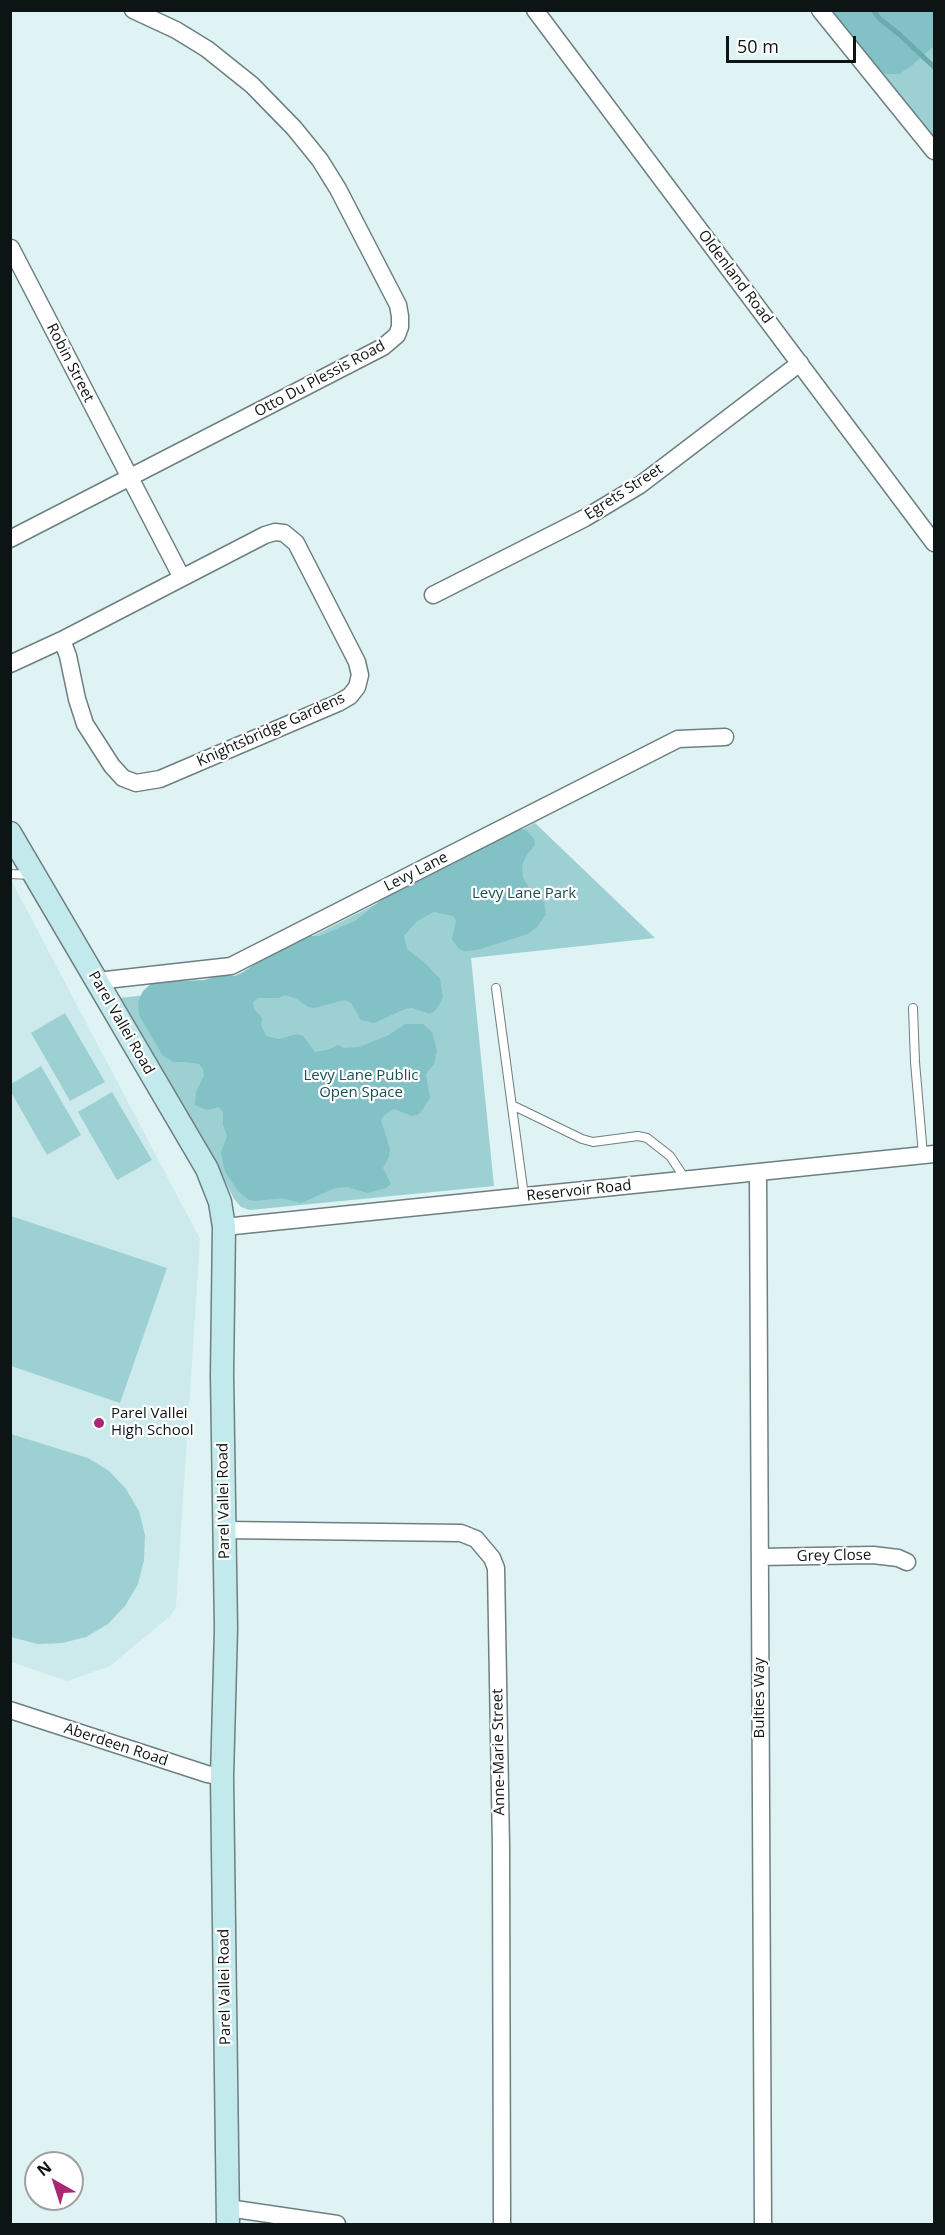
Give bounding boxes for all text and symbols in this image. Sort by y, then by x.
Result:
scale bar [729,24,860,62]
text: 50 m [737,34,779,58]
street label: Oldenland Road [694,227,776,327]
street label: Robin Street [42,320,98,406]
street label: Otto Du Plessis Road [252,337,388,421]
street label: Egrets Street [582,460,666,524]
street label: Knightsbridge Gardens [194,689,348,771]
street label: Levy Lane [381,848,451,896]
park label: Levy Lane Park [472,885,576,903]
street label: Parel Vallei Road [84,968,158,1078]
park label: Levy Lane Public Open Space [304,1067,418,1102]
street label: Reservoir Road [526,1177,632,1205]
place label: Parel Vallei High School [111,1405,194,1440]
marker: Parel Vallei High School [92,1416,106,1430]
street label: Parel Vallei Road [214,1443,234,1559]
street label: Grey Close [796,1546,872,1566]
street label: Bulties Way [751,1658,769,1738]
street label: Anne-Marie Street [489,1688,509,1816]
street label: Aberdeen Road [62,1720,170,1770]
street label: Parel Vallei Road [215,1929,235,2045]
north arrow [24,2151,84,2211]
text: N [32,2156,56,2181]

